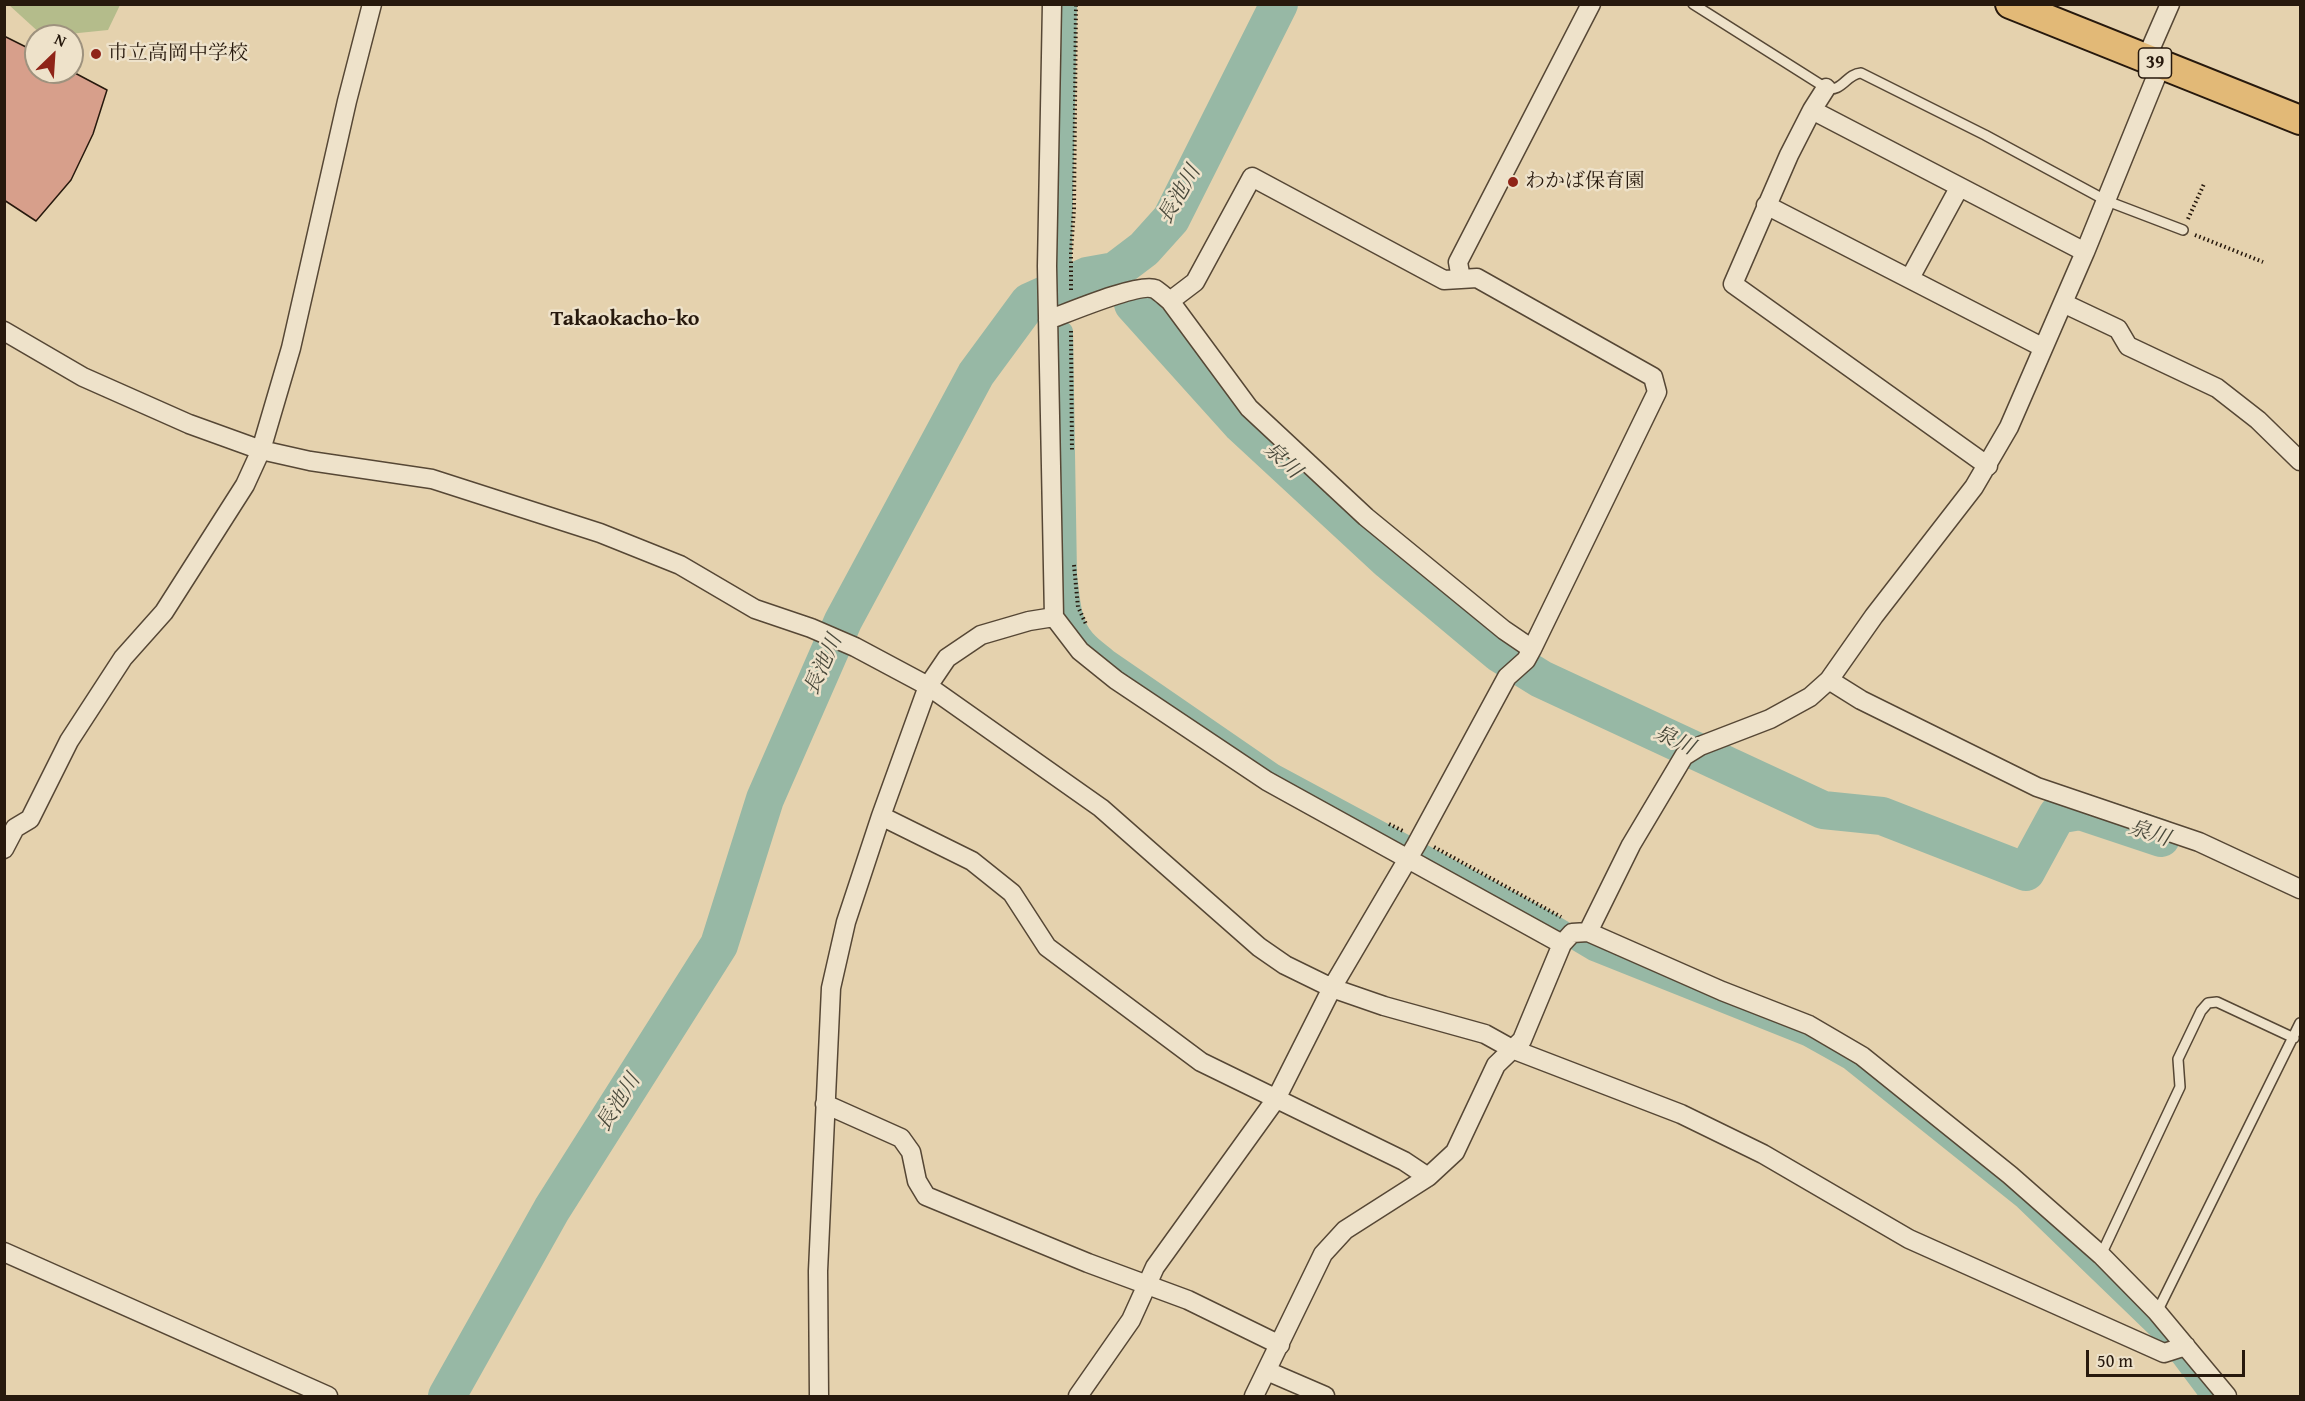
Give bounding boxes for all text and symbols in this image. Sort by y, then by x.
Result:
north arrow [24,24,84,84]
text: N [51,26,71,53]
place label: 市立高岡中学校 [108,42,248,66]
marker: 市立高岡中学校 [89,47,103,61]
road number: 39 [2138,48,2172,78]
water label: 長池川 [1153,161,1207,229]
place label: わかば保育園 [1525,170,1645,194]
marker: わかば保育園 [1506,175,1520,189]
district label: Takaokacho-ko [551,306,699,332]
water label: 泉川 [1258,437,1306,485]
water label: 長池川 [800,631,848,699]
water label: 泉川 [1650,721,1698,761]
water label: 泉川 [2125,816,2173,852]
water label: 長池川 [592,1070,646,1136]
scale bar [2089,1338,2248,1376]
text: 50 m [2097,1347,2133,1374]

